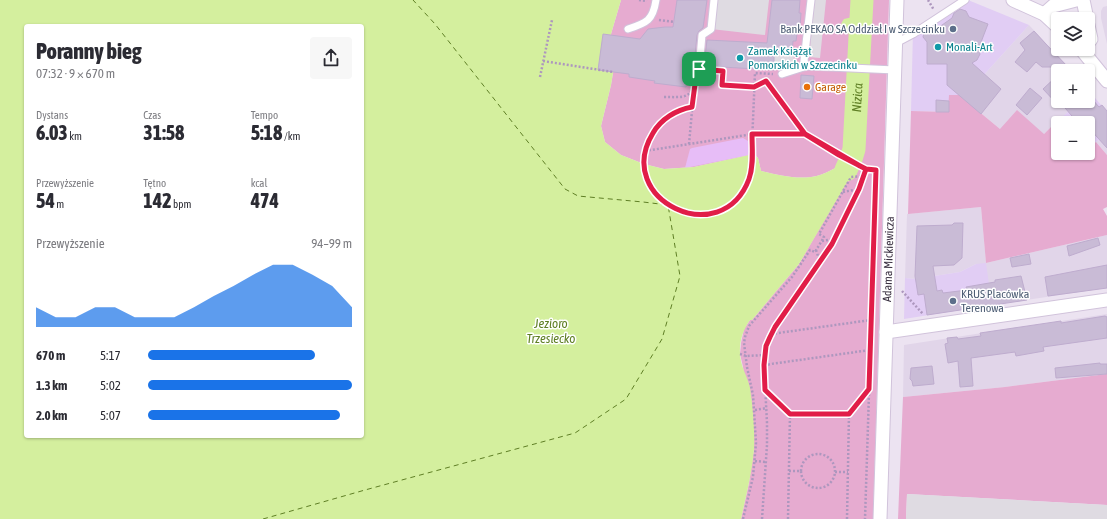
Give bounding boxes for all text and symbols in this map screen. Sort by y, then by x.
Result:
map controls [1051,12,1095,160]
button: layers [1051,12,1095,56]
place label: Bank PEKAO SA Oddział I w Szczecinku [780,22,945,36]
marker: Bank PEKAO SA Oddział I w Szczecinku [948,24,958,34]
button: share [310,37,352,79]
text: Poranny bieg [36,38,142,64]
place label: Monali-Art [946,40,993,54]
marker: Monali-Art [933,42,943,52]
place label: Zamek Książąt Pomorskich w Szczecinku [748,44,857,72]
pin [682,52,716,86]
marker: Zamek Książąt Pomorskich w Szczecinku [735,53,745,63]
icon: arrive [688,58,710,80]
button: + [1051,64,1095,108]
text: 07:32 · 9 × 670 m [36,66,115,81]
place label: Garage [815,80,846,94]
marker: Garage [802,82,812,92]
water label: Nizica [849,83,866,113]
text: Dystans [36,109,68,121]
text: Czas [143,109,161,121]
text: Tempo [251,109,278,121]
button: − [1051,116,1095,160]
text: 6.03 [36,121,68,144]
text: 31:58 [143,121,185,144]
text: 5:18 [251,121,282,144]
text: km [68,130,82,142]
text: /km [282,130,300,142]
text: Przewyższenie [36,177,94,189]
text: Tętno [143,177,166,189]
text: kcal [251,177,267,189]
text: 54 [36,189,55,212]
text: 142 [143,189,172,212]
text: 474 [251,189,279,212]
text: m [55,198,64,210]
text: bpm [172,198,191,210]
street label: Adama Mickiewicza [880,216,897,302]
text: Przewyższenie [36,236,105,251]
text: 94–99 m [311,236,352,251]
place label: KRUS Placówka Terenowa [961,287,1029,315]
marker: KRUS Placówka Terenowa [948,296,958,306]
water label: Jezioro Trzesiecko [527,316,575,346]
text: 670 m [36,348,65,363]
text: 5:17 [100,348,121,363]
text: 1.3 km [36,378,67,393]
text: 5:02 [100,378,121,393]
text: 2.0 km [36,408,67,423]
text: 5:07 [100,408,121,423]

